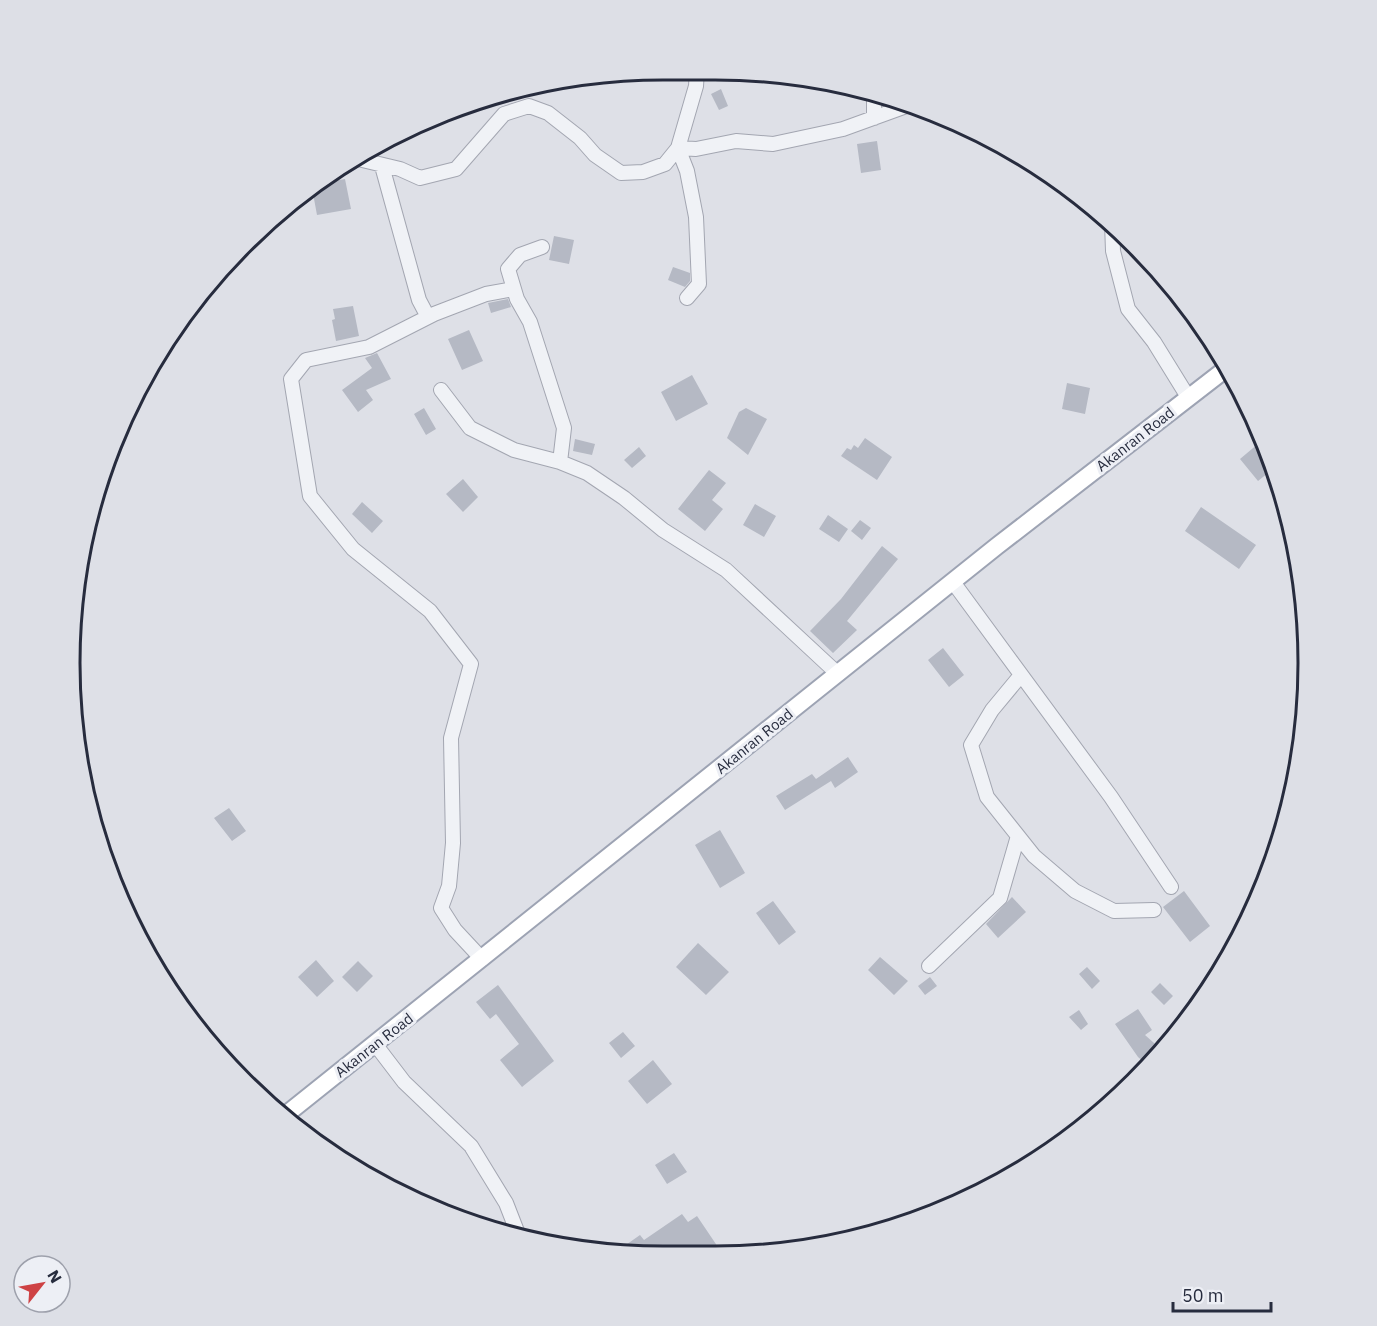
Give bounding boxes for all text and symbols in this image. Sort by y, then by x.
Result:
street label: Akanran Road [1092,403,1178,475]
street label: Akanran Road [712,704,796,778]
street label: Akanran Road [331,1009,417,1081]
north arrow [12,1254,72,1314]
text: N [43,1266,66,1286]
scale bar [1173,1275,1270,1313]
text: 50 m [1182,1284,1224,1307]

